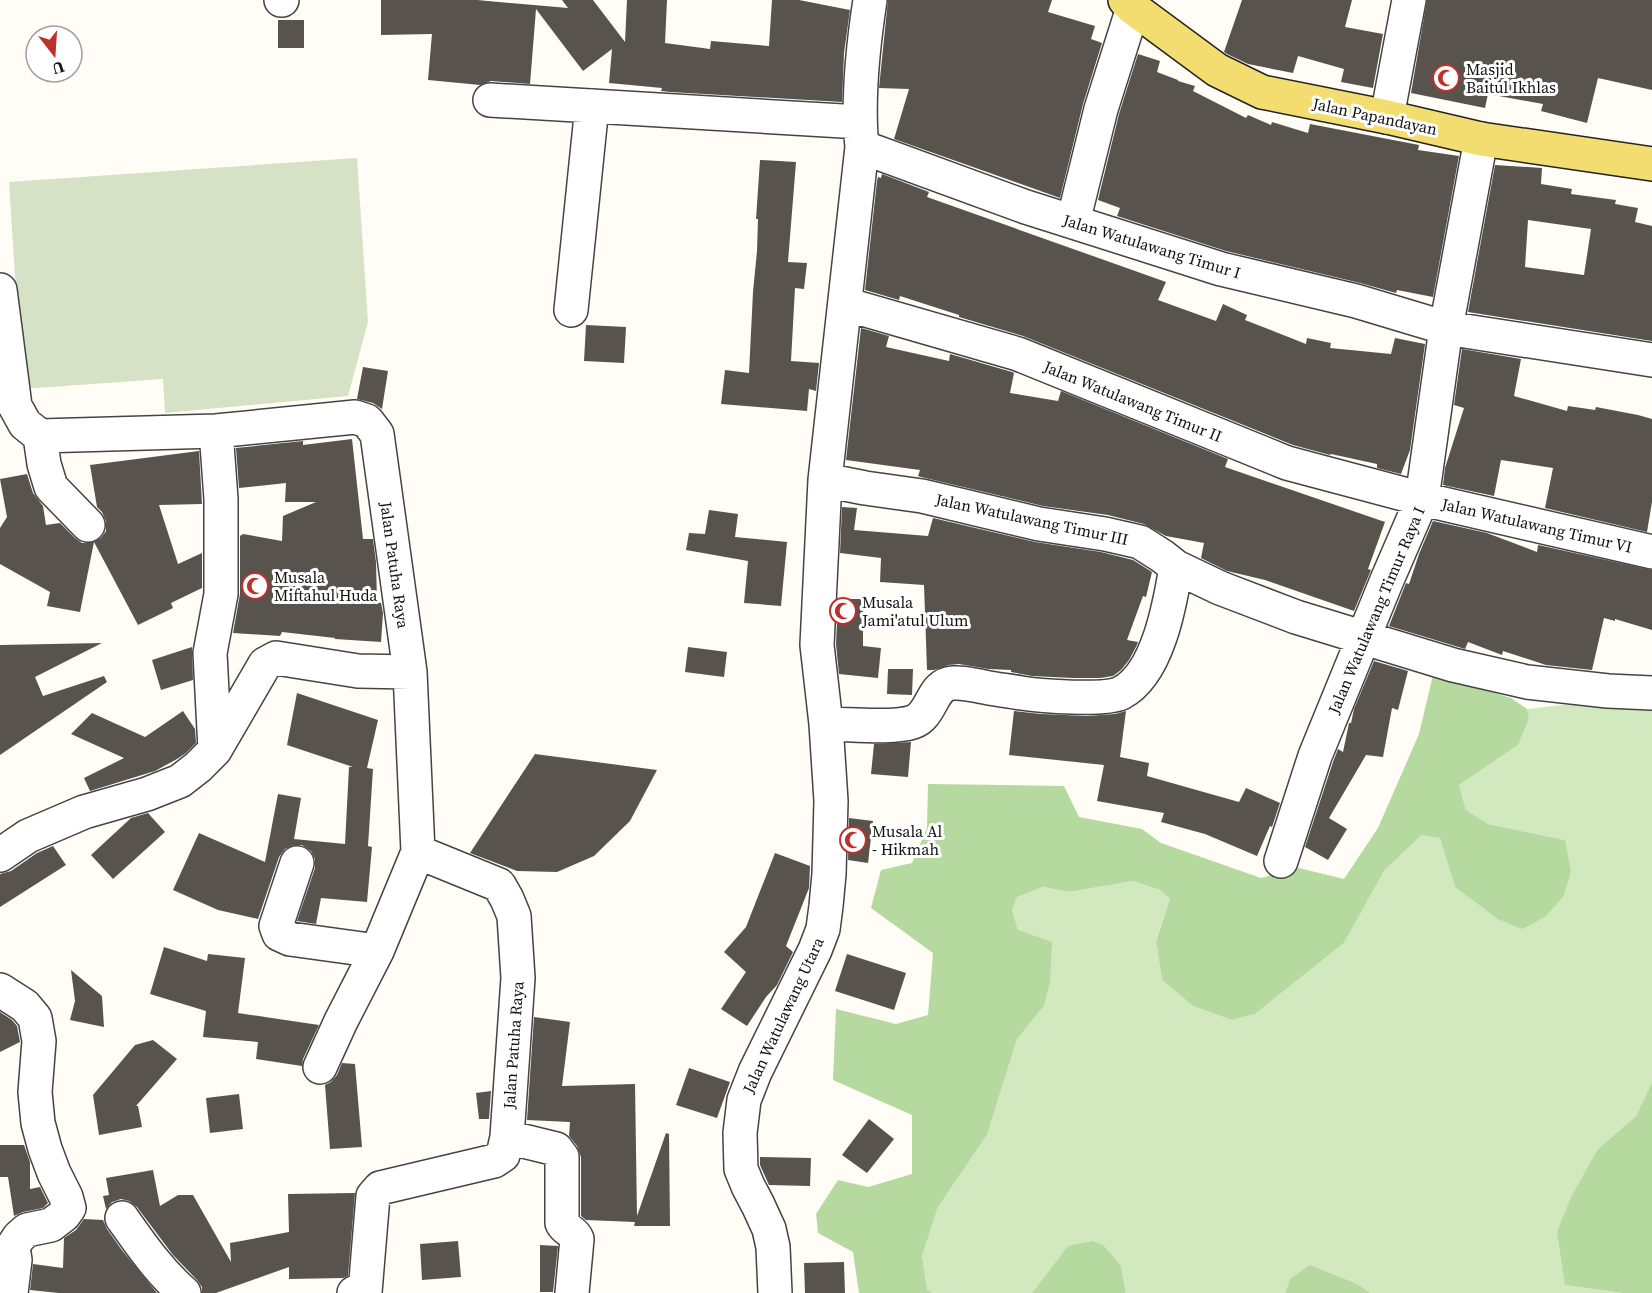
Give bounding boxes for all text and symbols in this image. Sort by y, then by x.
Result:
north arrow [24,24,84,84]
text: U [49,56,67,81]
place label: Masjid Baitul Ikhlas [1466,58,1556,98]
mosque icon: Masjid Baitul Ikhlas [1431,63,1461,93]
street label: Jalan Papandayan [1310,92,1440,140]
street label: Jalan Watulawang Timur I [1060,208,1244,284]
street label: Jalan Watulawang Timur II [1040,355,1226,447]
street label: Jalan Watulawang Timur III [933,488,1130,550]
street label: Jalan Watulawang Timur VI [1439,492,1635,558]
street label: Jalan Patuha Raya [375,499,415,631]
street label: Jalan Watulawang Timur Raya I [1322,503,1430,718]
place label: Musala Miftahul Huda [274,566,378,606]
mosque icon: Musala Miftahul Huda [240,571,270,601]
place label: Musala Jami'atul Ulum [861,591,968,631]
mosque icon: Musala Jami'atul Ulum [828,596,858,626]
place label: Musala Al - Hikmah [872,820,943,860]
mosque icon: Musala Al - Hikmah [838,825,868,855]
street label: Jalan Watulawang Utara [737,933,829,1097]
street label: Jalan Patuha Raya [497,980,528,1111]

